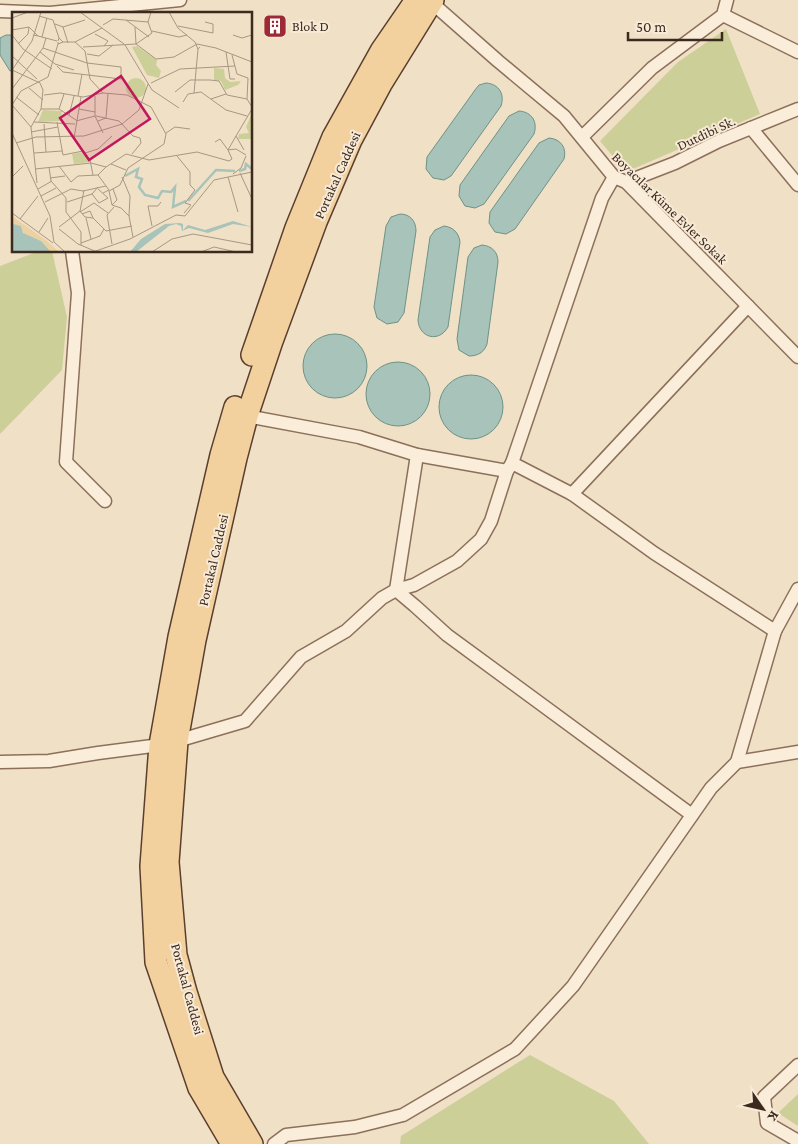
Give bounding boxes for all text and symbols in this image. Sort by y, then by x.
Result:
scale bar [628,10,722,42]
inset map [12,12,252,252]
building icon: Blok D [262,13,288,39]
place label: Blok D [292,18,329,34]
text: 50 m [636,19,666,35]
street label: Dutdibi Sk. [674,113,738,153]
street label: Portakal Caddesi [311,129,364,221]
street label: Boyacılar Küme Evler Sokak [609,149,731,268]
street label: Portakal Caddesi [195,512,231,608]
street label: Portakal Caddesi [168,942,208,1037]
north arrow [738,1084,788,1134]
text: K [764,1108,783,1125]

